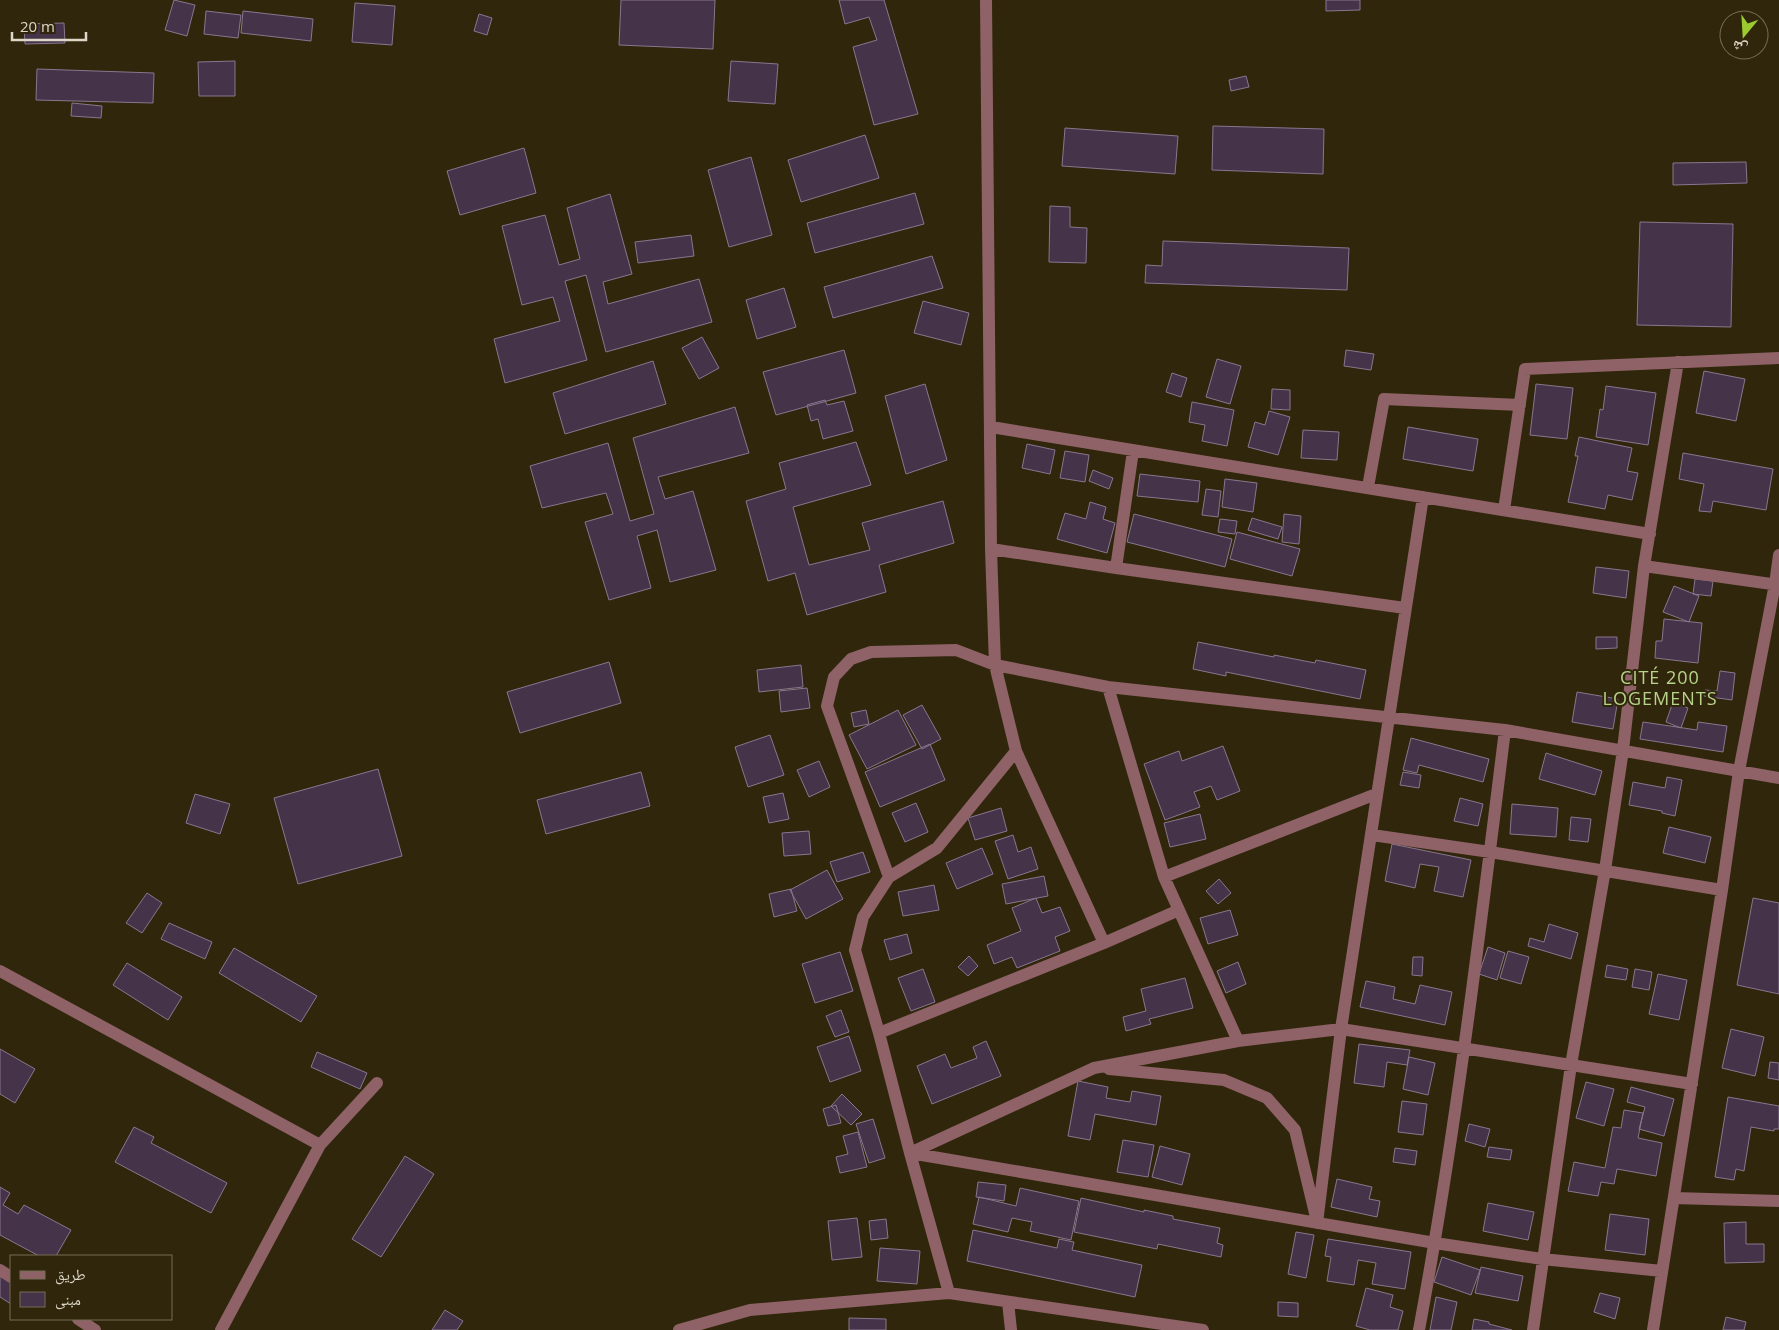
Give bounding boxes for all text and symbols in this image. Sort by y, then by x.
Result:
scale bar [12,10,86,42]
north arrow [1719,10,1769,60]
text: 20 m [20,16,55,36]
text: ش [1730,36,1750,59]
district label: CITÉ 200 LOGEMENTS [1602,665,1718,710]
legend [10,1255,172,1320]
text: طريق [55,1264,86,1285]
text: مبنى [55,1289,81,1310]

